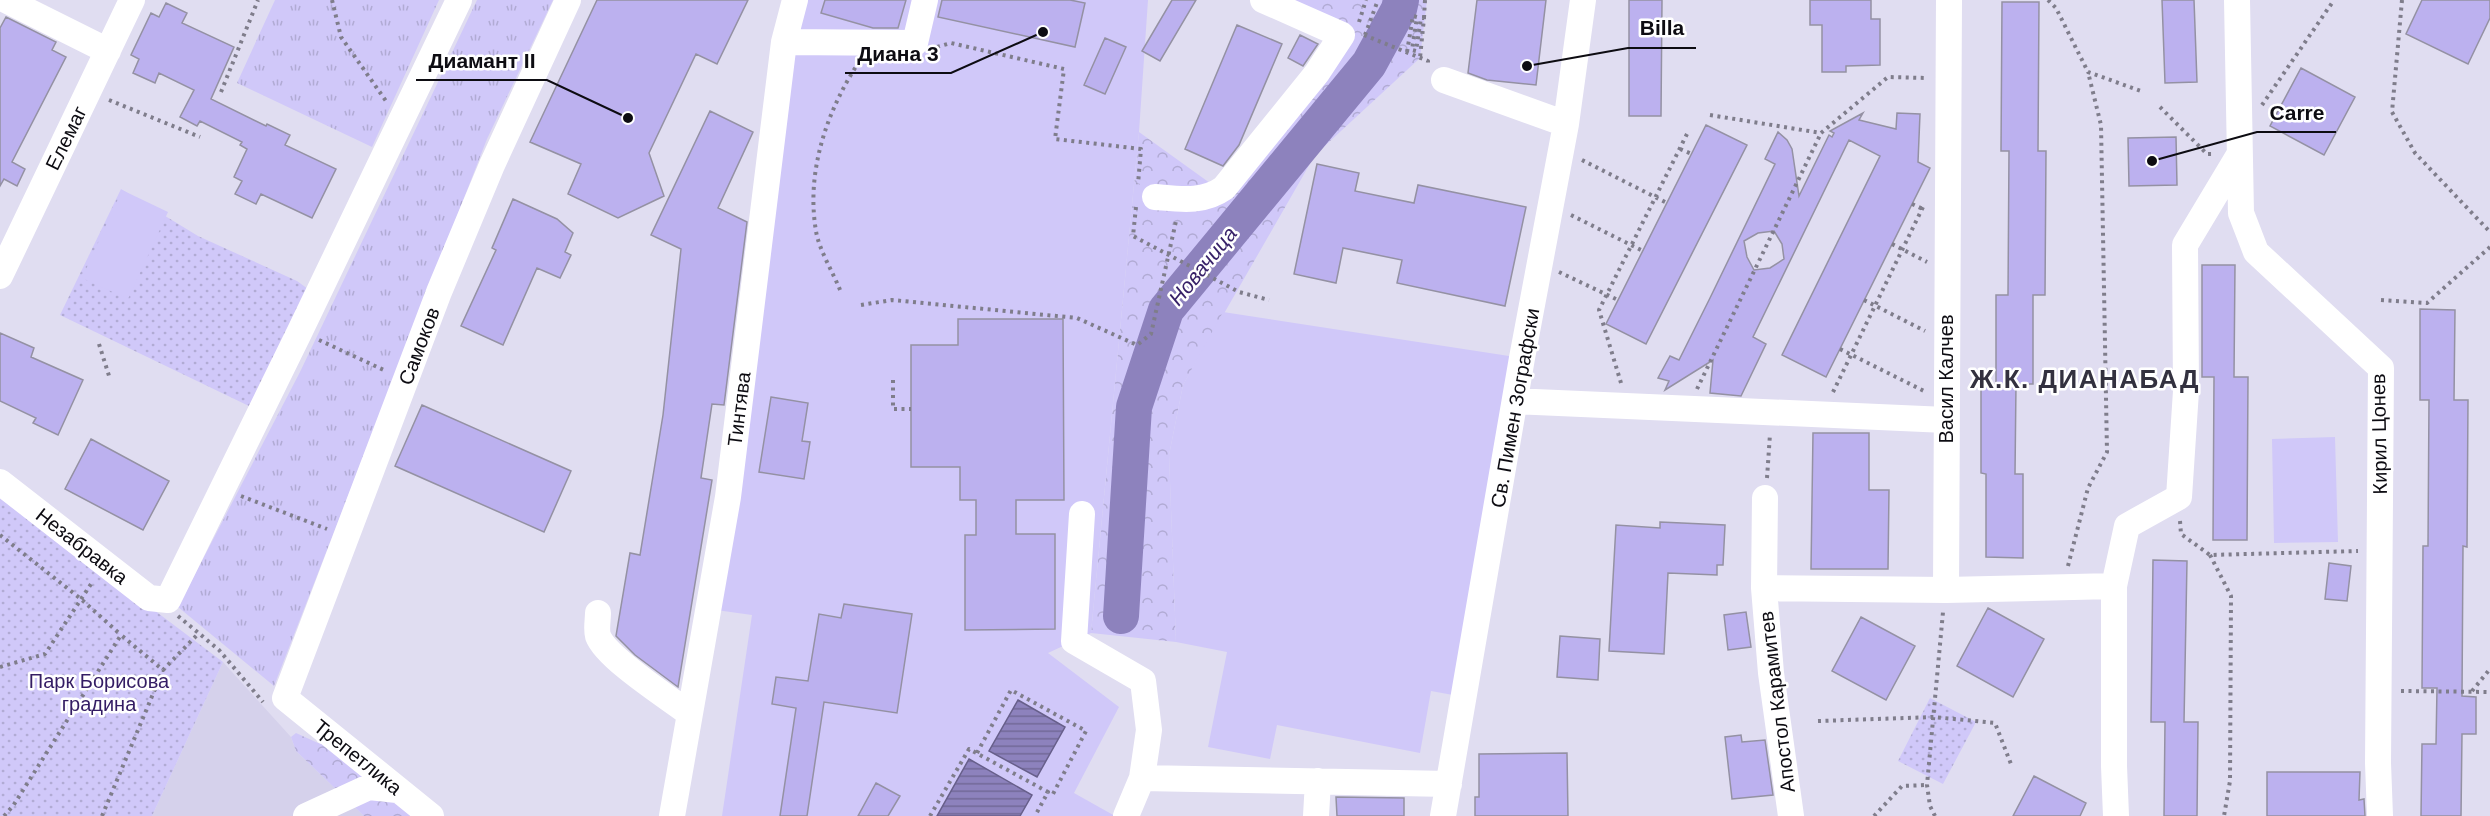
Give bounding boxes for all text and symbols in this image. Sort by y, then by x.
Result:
callout: Billa [1628,9,1696,48]
text: Billa [1640,16,1684,39]
callout: Диана 3 [845,34,951,73]
callout: Диамант II [416,41,547,80]
text: Диана 3 [857,42,939,65]
text: Диамант II [429,49,535,72]
callout: Carre [2257,93,2336,132]
text: Carre [2270,101,2324,124]
street label: Елемаг [41,102,91,174]
water label: Новачица [1164,222,1241,309]
street label: Самоков [394,304,444,388]
street label: Св. Пимен Зографски [1487,306,1543,510]
street label: Васил Калчев [1935,314,1957,444]
district label: Ж.К. ДИАНАБАД [1969,364,2200,394]
street label: Тинтява [724,370,755,448]
street label: Кирил Цонев [2367,373,2391,495]
street label: Незабравка [32,503,133,589]
street label: Апостол Карамитев [1755,610,1799,794]
park label: Парк Борисова градина [29,670,170,715]
street label: Трепетлика [310,715,407,800]

